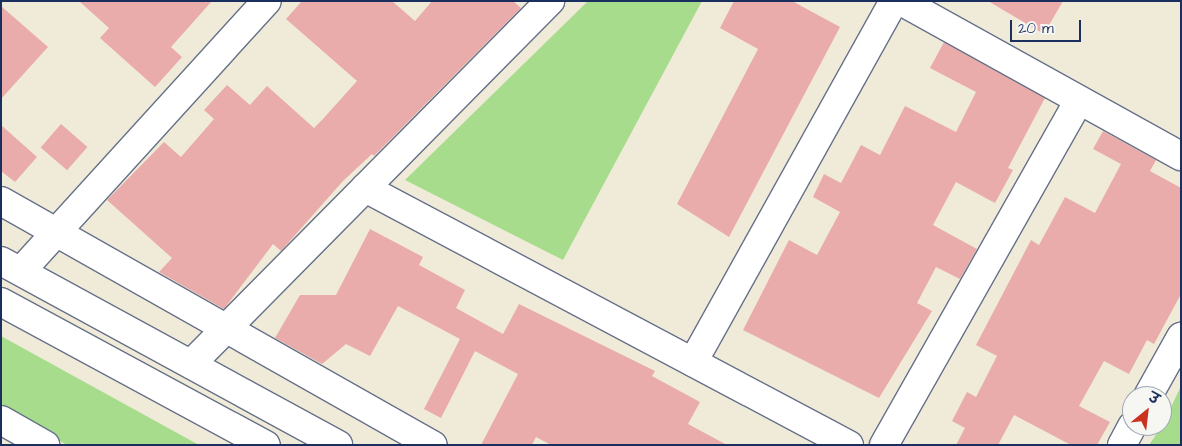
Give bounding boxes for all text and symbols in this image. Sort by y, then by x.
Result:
scale bar [1012,10,1083,42]
text: 20 m [1018,18,1054,39]
north arrow [1122,386,1172,436]
text: उ [1145,388,1163,410]

